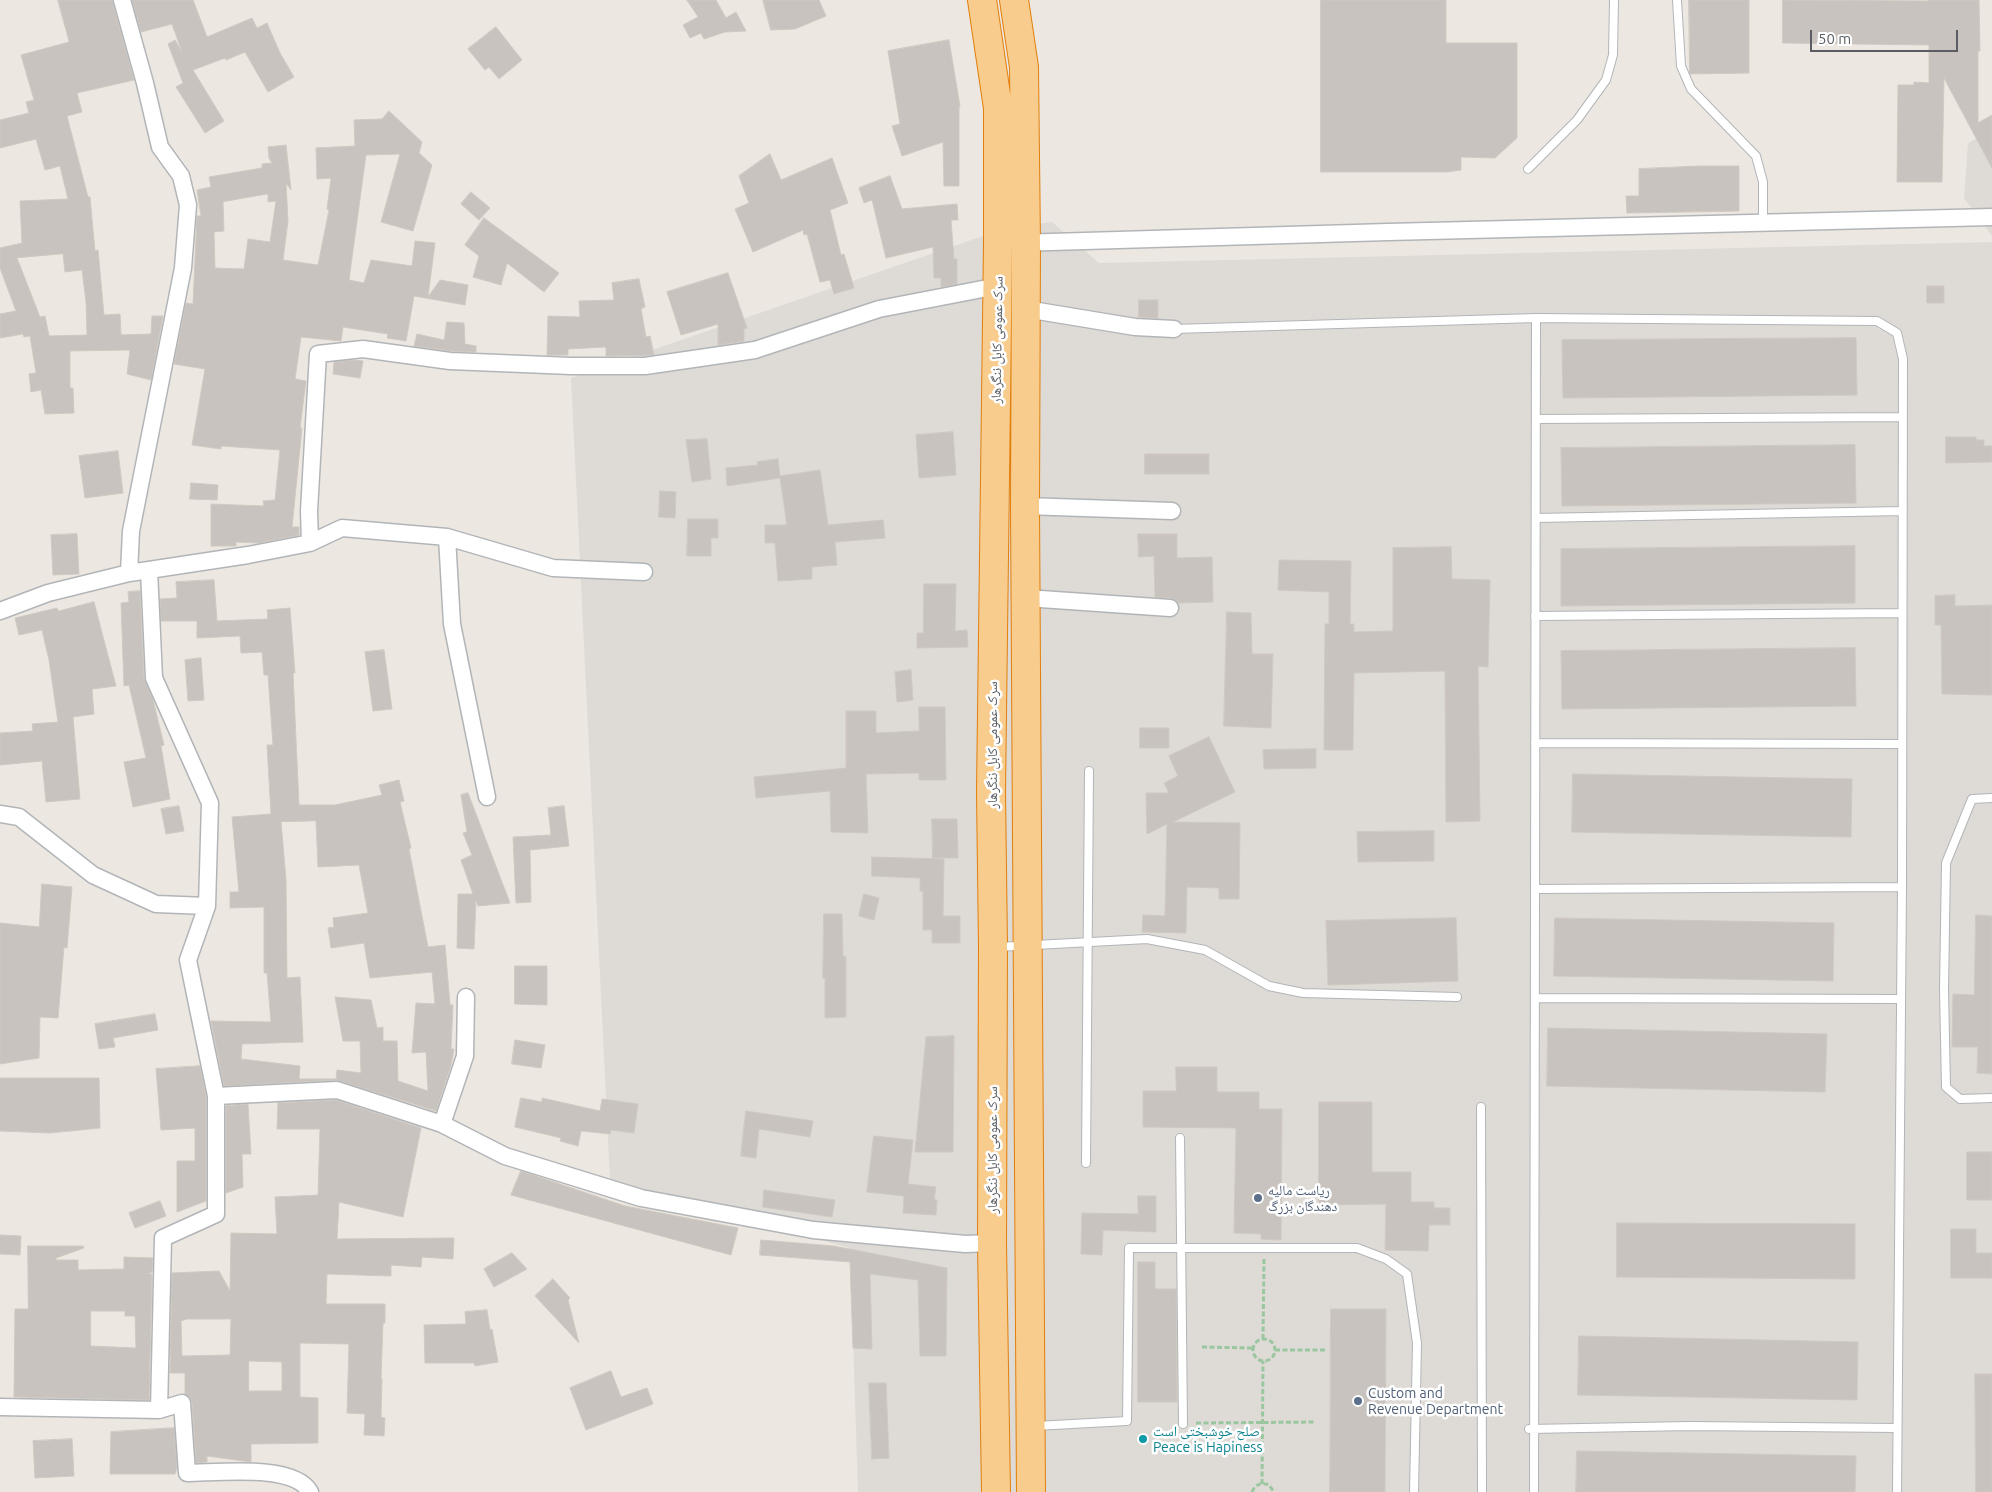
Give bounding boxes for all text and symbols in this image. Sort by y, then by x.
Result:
scale bar [1812,20,1960,52]
text: 50 m [1818,30,1851,47]
street label: سرک عمومی کابل ننگرهار [987,276,1007,404]
street label: سرک عمومی کابل ننگرهار [984,681,1000,809]
street label: سرک عمومی کابل ننگرهار [984,1086,1000,1214]
place label: ریاست مالیه دهندگان بزرگ [1268,1182,1337,1214]
marker: ریاست مالیه دهندگان بزرگ [1252,1192,1264,1204]
place label: Custom and Revenue Department [1368,1385,1503,1418]
marker: Custom and Revenue Department [1352,1395,1364,1407]
place label: صلح خوشبختی است Peace is Hapiness [1153,1423,1263,1455]
marker: صلح خوشبختی است Peace is Hapiness [1137,1433,1149,1445]

